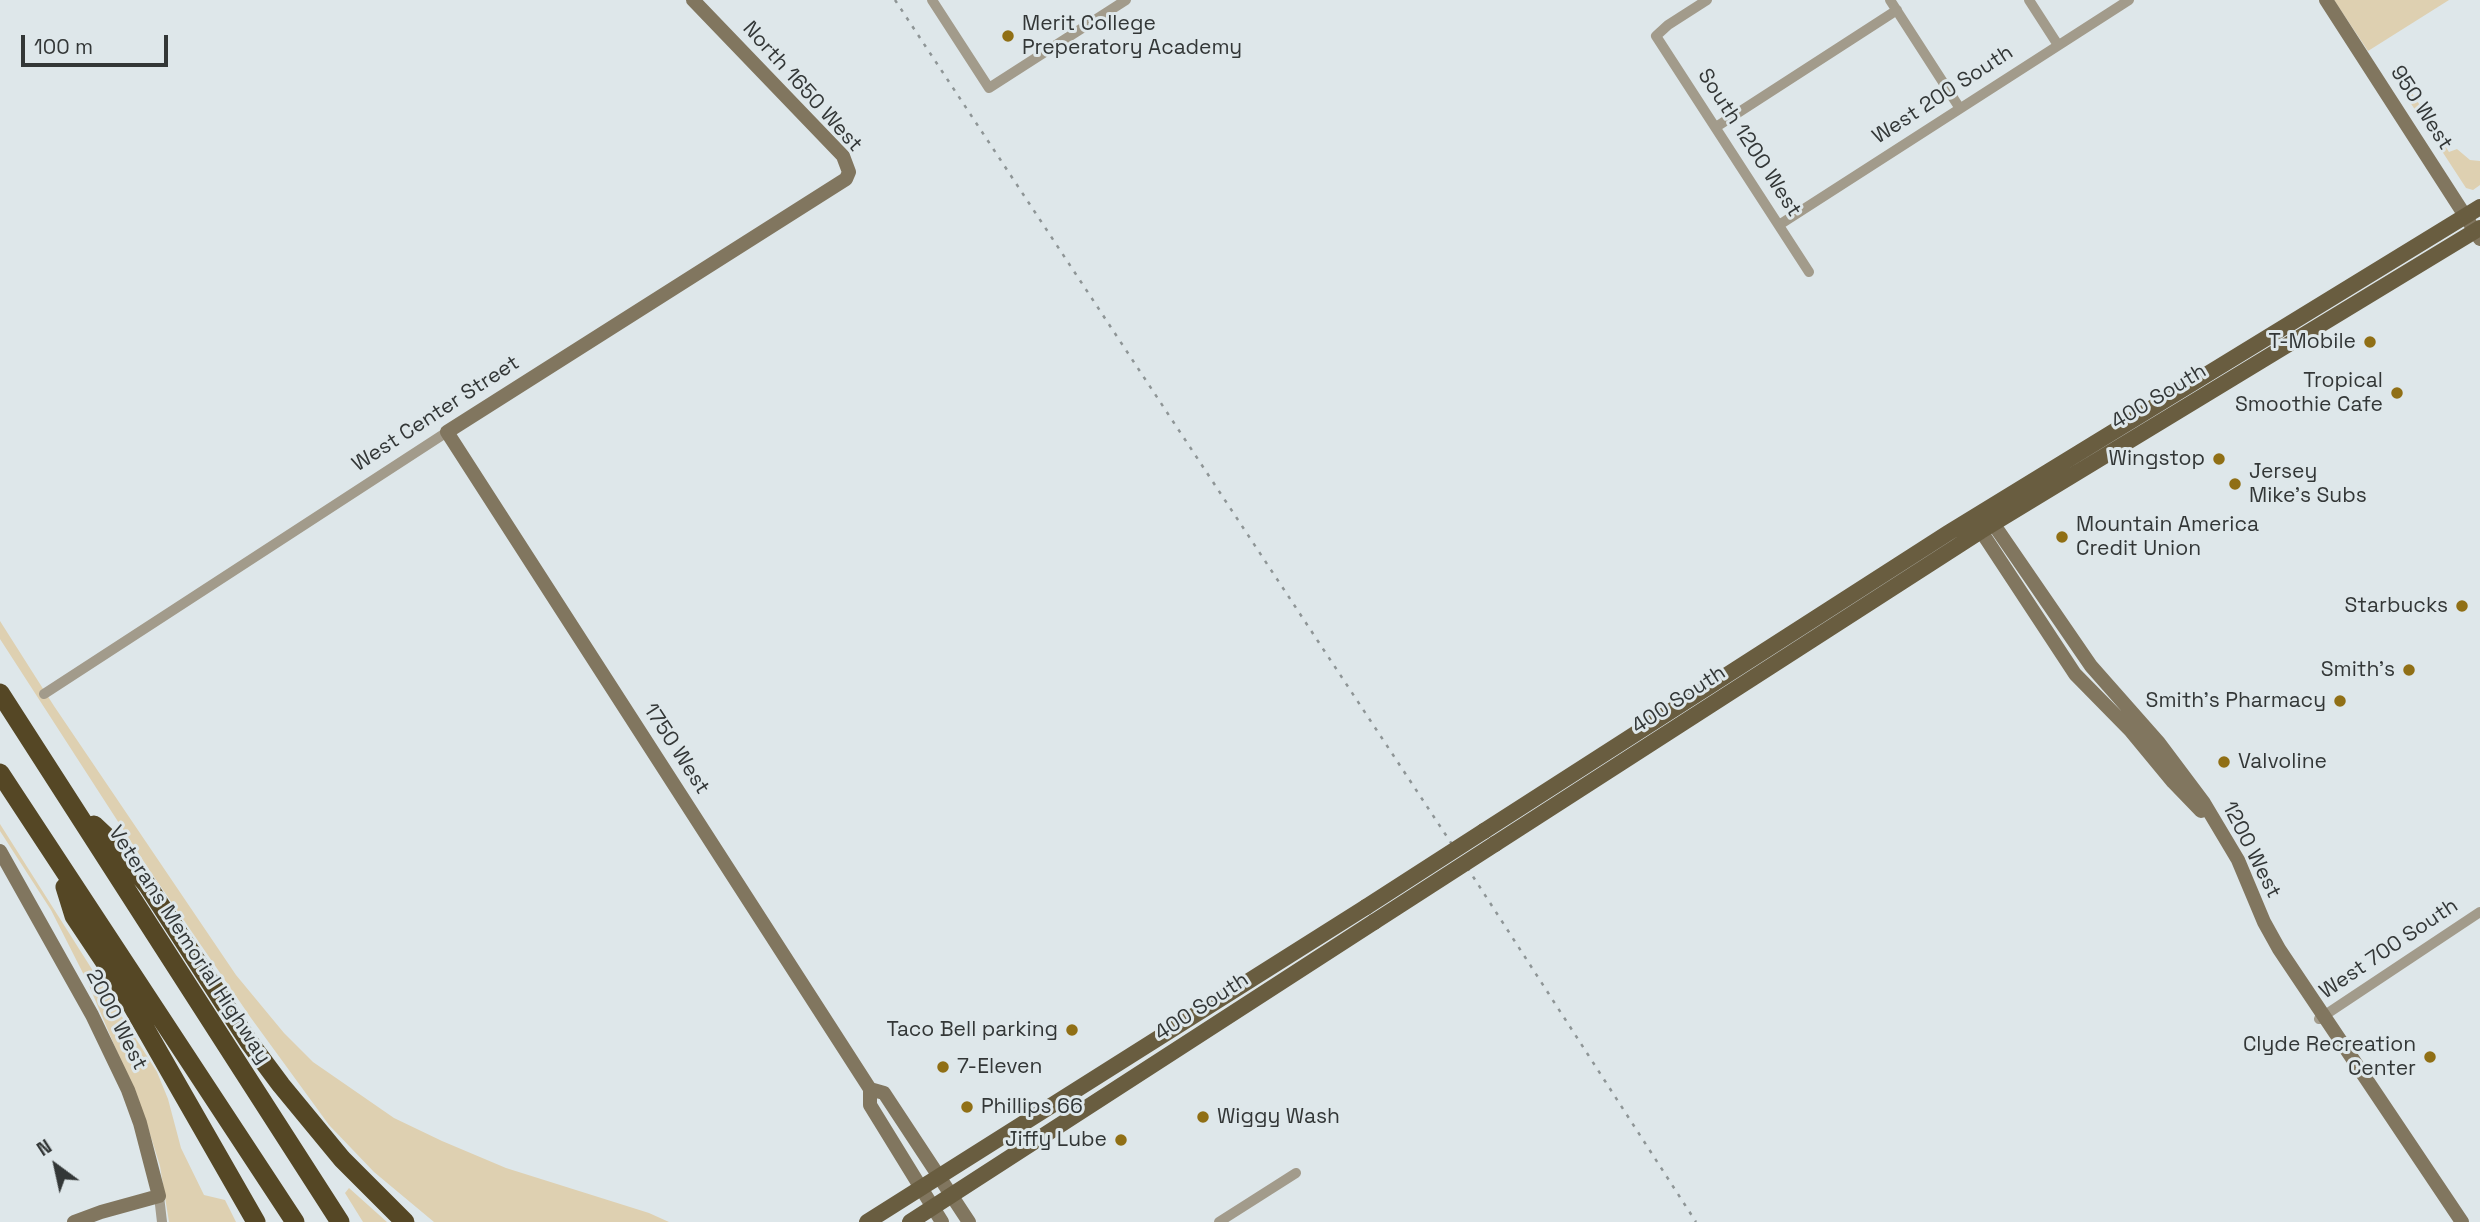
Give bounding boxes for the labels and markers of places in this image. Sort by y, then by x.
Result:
place label: Merit College Preperatory Academy [1022,11,1242,61]
marker: Merit College Preperatory Academy [1000,28,1016,44]
place label: T-Mobile [2268,329,2356,355]
marker: T-Mobile [2362,334,2378,350]
place label: Tropical Smoothie Cafe [2235,368,2383,418]
marker: Tropical Smoothie Cafe [2389,385,2405,401]
place label: Wingstop [2109,446,2205,472]
marker: Wingstop [2211,451,2227,467]
place label: Jersey Mike's Subs [2249,459,2367,509]
marker: Jersey Mike's Subs [2227,476,2243,492]
place label: Mountain America Credit Union [2076,512,2259,562]
marker: Mountain America Credit Union [2054,529,2070,545]
place label: Starbucks [2344,593,2448,619]
marker: Starbucks [2454,598,2470,614]
place label: Smith's [2321,657,2395,683]
marker: Smith's [2401,662,2417,678]
place label: Smith's Pharmacy [2146,688,2326,714]
marker: Smith's Pharmacy [2332,693,2348,709]
place label: Valvoline [2238,749,2327,775]
marker: Valvoline [2216,754,2232,770]
place label: Taco Bell parking [886,1017,1058,1043]
marker: Taco Bell parking [1064,1022,1080,1038]
place label: Clyde Recreation Center [2243,1032,2416,1082]
marker: Clyde Recreation Center [2422,1049,2438,1065]
place label: 7-Eleven [957,1054,1042,1080]
marker: 7-Eleven [935,1059,951,1075]
place label: Phillips 66 [981,1094,1083,1120]
marker: Phillips 66 [959,1099,975,1115]
place label: Wiggy Wash [1217,1104,1340,1130]
marker: Wiggy Wash [1195,1109,1211,1125]
place label: Jiffy Lube [1005,1127,1107,1153]
marker: Jiffy Lube [1113,1132,1129,1148]

